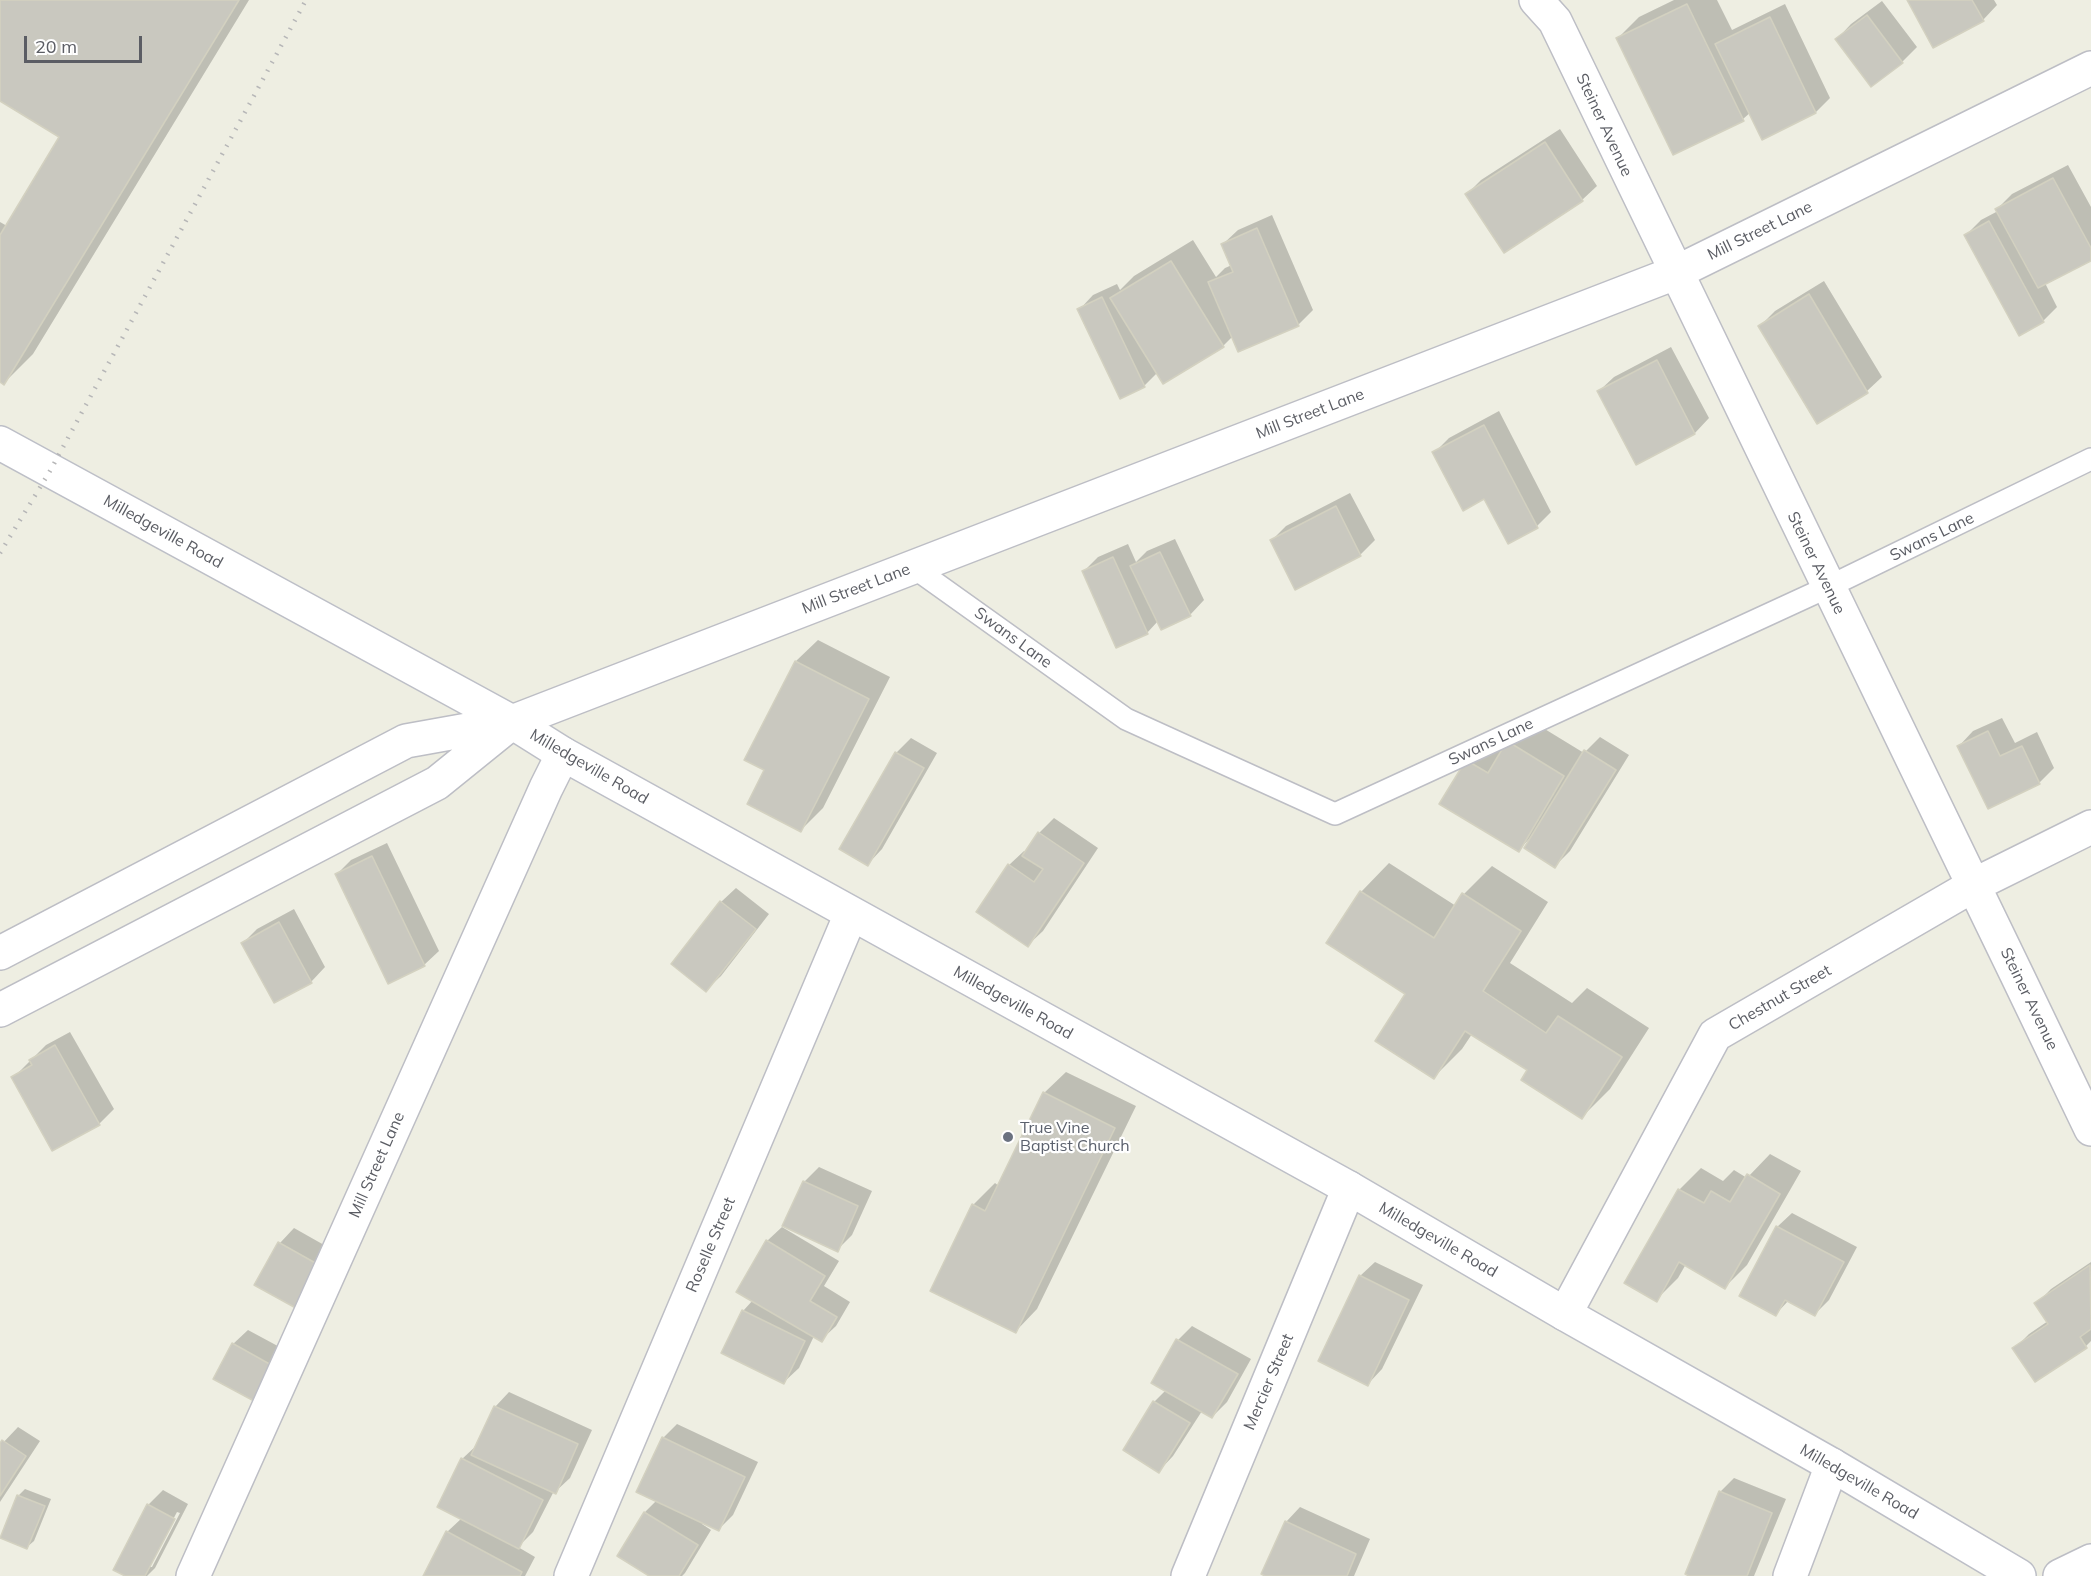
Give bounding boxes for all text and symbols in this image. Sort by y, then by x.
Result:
scale bar [27,24,146,62]
text: 20 m [35,35,77,58]
street label: Steiner Avenue [1572,70,1636,180]
street label: Mill Street Lane [1704,197,1816,265]
street label: Mill Street Lane [1253,385,1367,443]
street label: Milledgeville Road [100,491,226,573]
street label: Swans Lane [1887,508,1977,566]
street label: Steiner Avenue [1783,509,1849,617]
street label: Mill Street Lane [799,560,913,618]
street label: Swans Lane [971,603,1055,673]
street label: Swans Lane [1446,714,1536,770]
street label: Milledgeville Road [526,725,652,809]
street label: Steiner Avenue [1996,945,2062,1053]
street label: Chestnut Street [1725,961,1835,1035]
street label: Milledgeville Road [950,962,1076,1044]
street label: Mill Street Lane [345,1109,409,1221]
place label: True Vine Baptist Church [1020,1118,1130,1156]
marker: True Vine Baptist Church [1001,1130,1015,1144]
street label: Roselle Street [682,1195,740,1295]
street label: Milledgeville Road [1375,1198,1501,1282]
street label: Mercier Street [1240,1331,1298,1433]
street label: Milledgeville Road [1796,1440,1922,1524]

